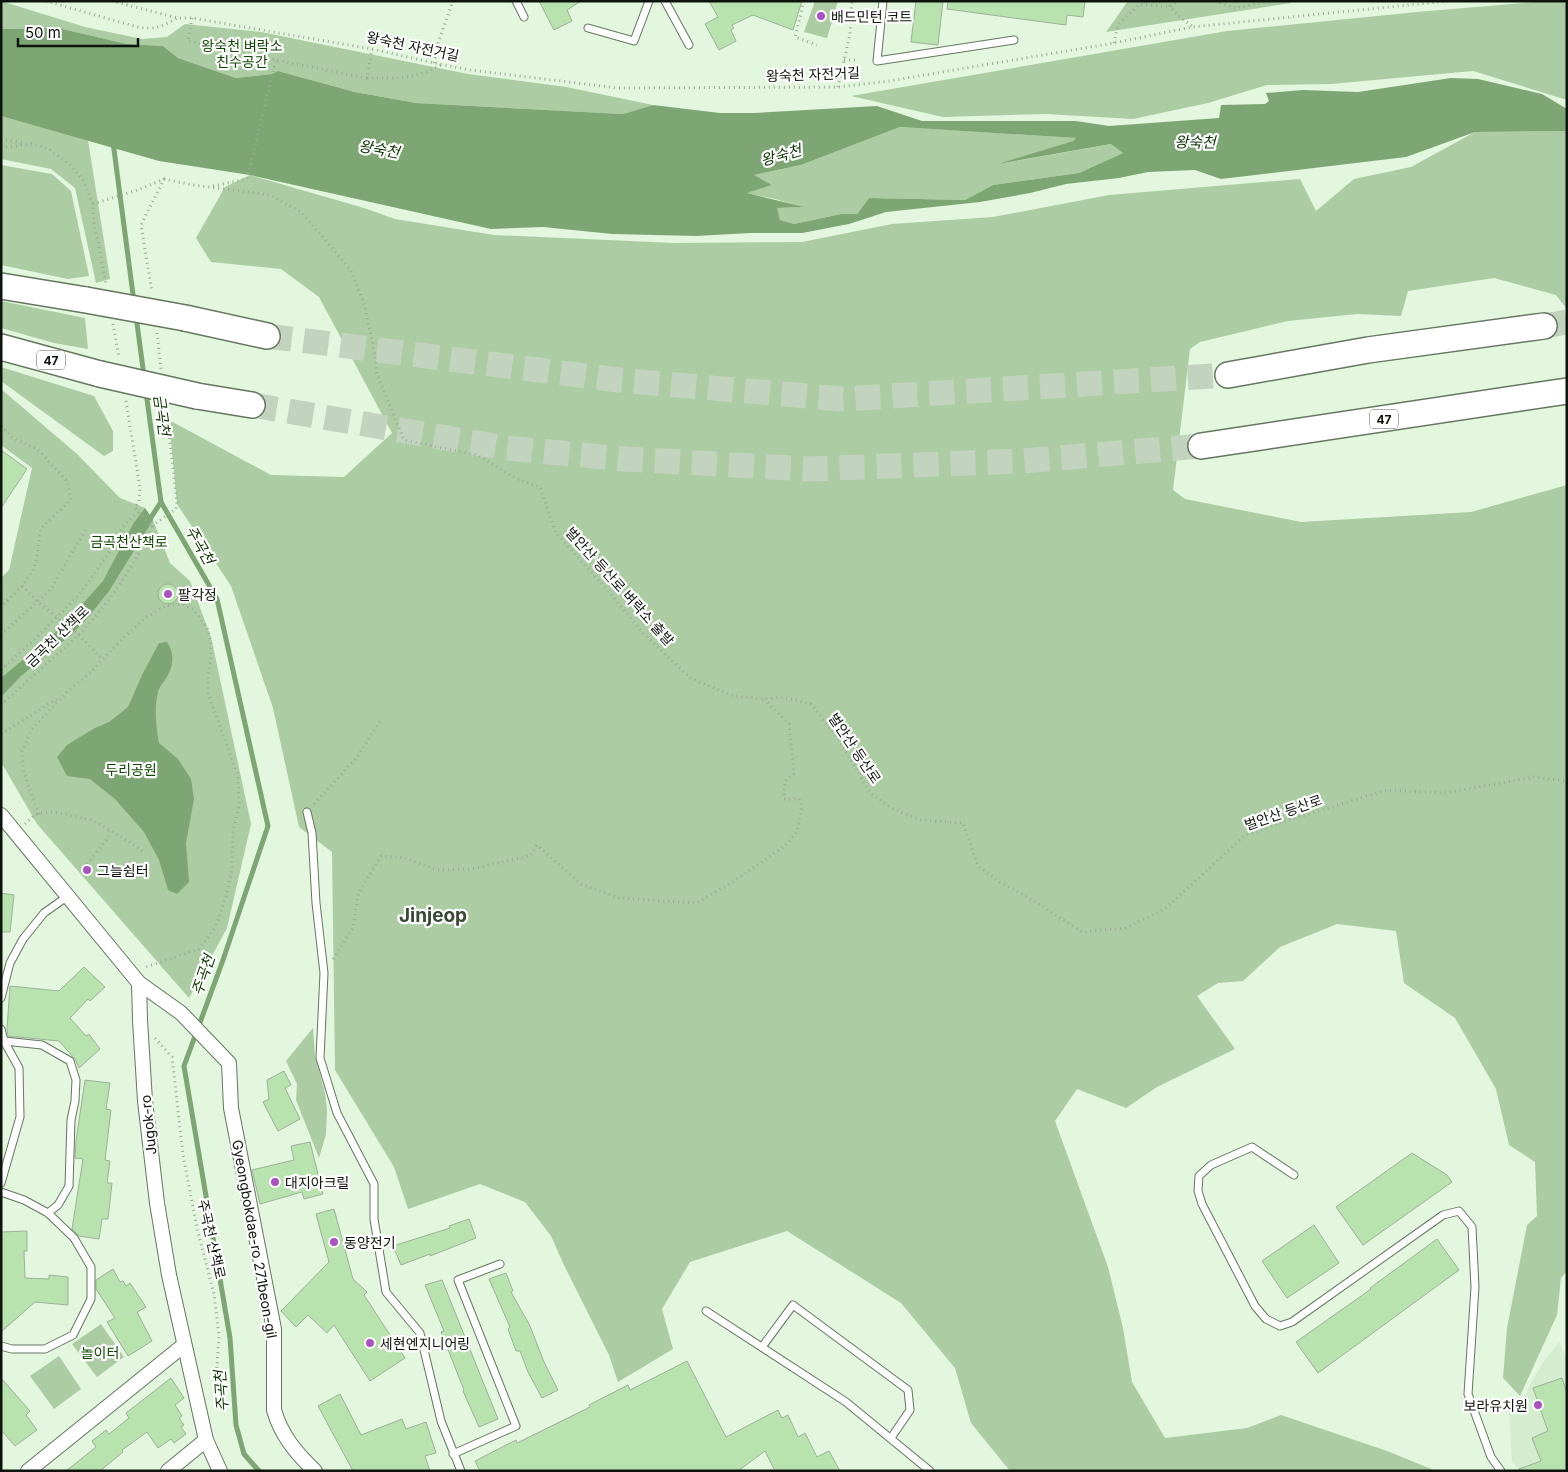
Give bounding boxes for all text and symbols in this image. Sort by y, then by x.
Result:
place label: 배드민턴 코트 [831,8,912,25]
marker: 배드민턴 코트 [815,10,827,22]
scale bar [18,15,138,47]
text: 50 m [25,23,61,42]
street label: 왕숙천 자전거길 [365,28,461,64]
park label: 왕숙천 벼락소 친수공간 [201,37,283,70]
street label: 왕숙천 자전거길 [766,64,860,84]
water label: 왕숙천 [1174,132,1218,152]
water label: 왕숙천 [357,136,403,162]
water label: 왕숙천 [758,140,806,170]
road number: 47 [37,350,65,370]
water label: 금곡천 [150,393,175,439]
road number: 47 [1370,409,1398,428]
water label: 주곡천 [181,522,220,570]
street label: 벌안산 등산로 벼락소 출발 [562,523,678,649]
park label: 금곡천산책로 [90,533,168,550]
place label: 팔각정 [178,586,217,603]
marker: 팔각정 [162,588,174,600]
street label: 금곡천 산책로 [22,602,92,670]
street label: 벌안산 등산로 [825,710,885,787]
park label: 두리공원 [105,761,157,778]
street label: 벌안산 등산로 [1242,791,1324,833]
place label: 그늘쉼터 [97,862,149,879]
marker: 그늘쉼터 [81,864,93,876]
district label: Jinjeop [399,904,467,927]
water label: 주곡천 [187,950,219,998]
street label: Jugok-ro [136,1094,160,1156]
street label: Gyeongbokdae-ro 271beon-gil [229,1138,281,1340]
place label: 대지아크릴 [285,1174,349,1191]
marker: 대지아크릴 [269,1176,281,1188]
street label: 주곡천 산책로 [195,1198,229,1281]
place label: 동양전기 [344,1234,396,1251]
marker: 동양전기 [328,1236,340,1248]
place label: 세현엔지니어링 [380,1335,470,1352]
marker: 세현엔지니어링 [364,1337,376,1349]
park label: 놀이터 [81,1344,119,1361]
water label: 주곡천 [210,1367,232,1412]
place label: 보라유치원 [1464,1397,1528,1414]
marker: 보라유치원 [1532,1399,1544,1411]

